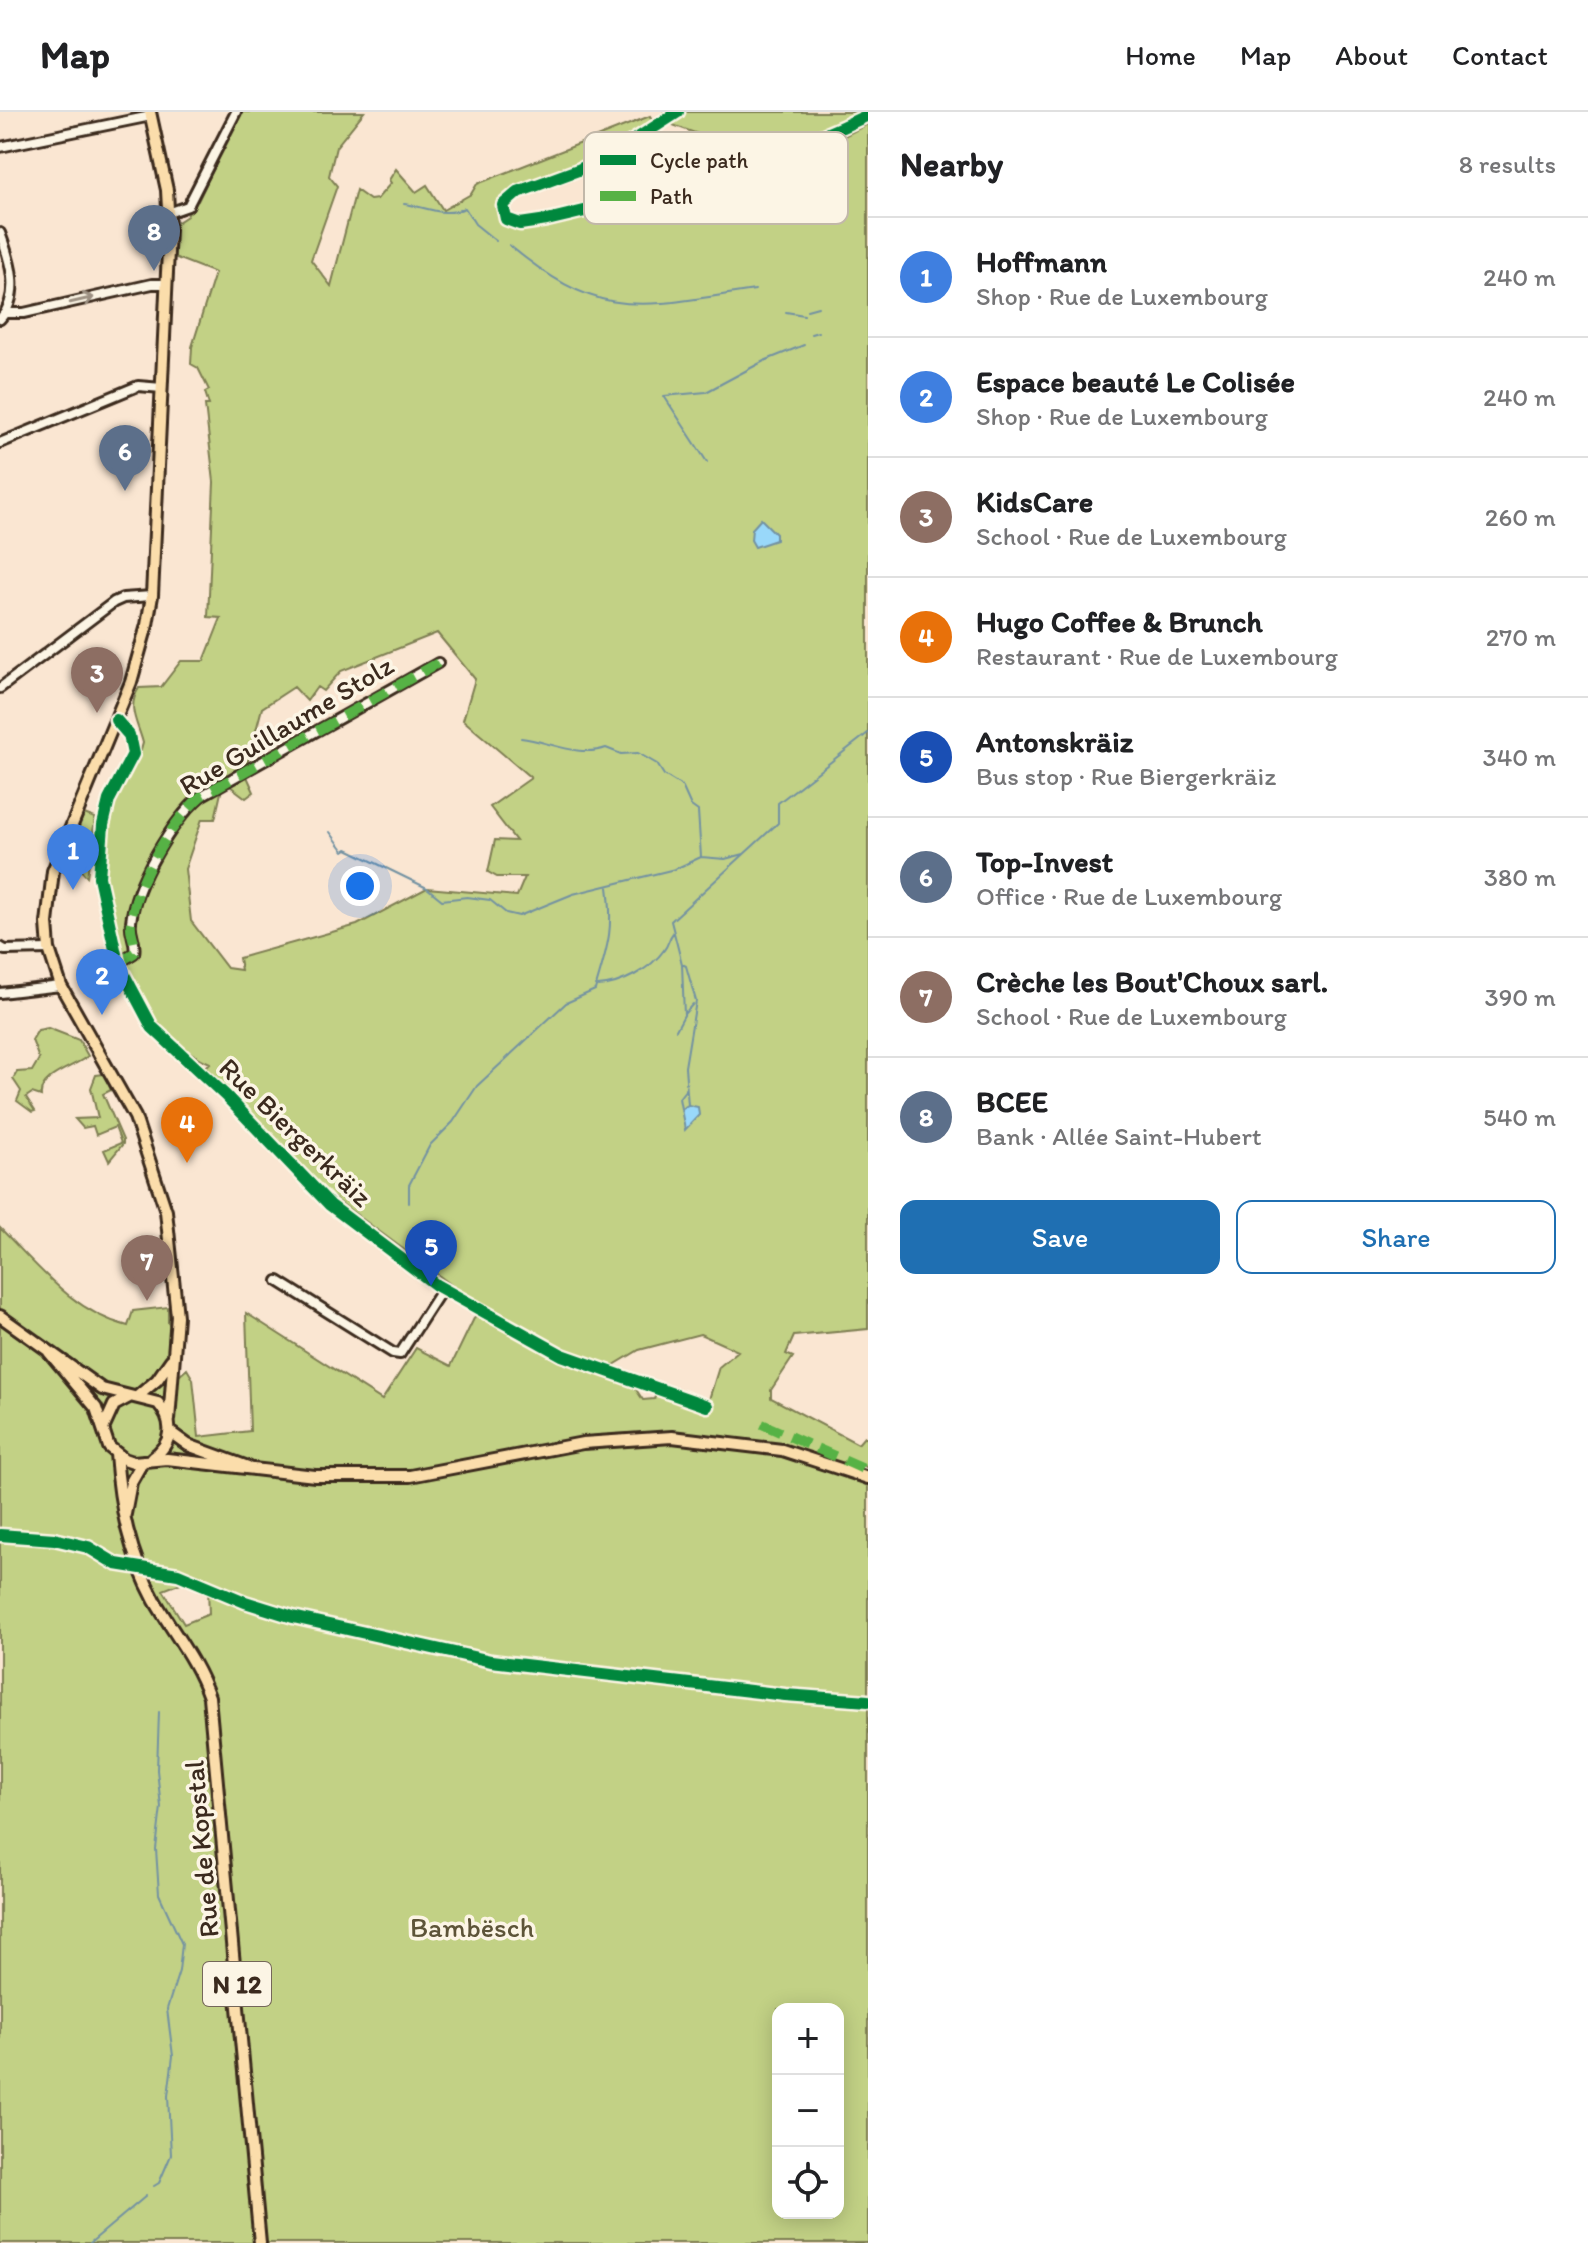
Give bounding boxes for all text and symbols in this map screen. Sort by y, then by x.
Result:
text: Map [40,32,110,78]
text: Home [1125,38,1196,72]
text: Map [1240,38,1291,72]
text: About [1335,38,1408,72]
text: Contact [1452,38,1548,72]
legend [584,132,848,224]
text: Nearby [900,144,1003,185]
text: Cycle path [650,147,749,174]
text: 8 results [1459,148,1556,180]
text: Path [650,183,693,210]
pin: 8 [128,205,180,271]
text: Hoffmann [976,243,1107,280]
text: 1 [920,261,932,293]
text: 240 m [1483,261,1556,293]
text: Shop · Rue de Luxembourg [976,280,1268,312]
one-way arrow [68,292,94,307]
text: Espace beauté Le Colisée [976,363,1295,400]
text: 2 [919,381,933,413]
text: 240 m [1483,381,1556,413]
text: Shop · Rue de Luxembourg [976,400,1268,432]
pin: 6 [99,425,151,491]
text: KidsCare [976,483,1093,520]
text: 3 [919,501,933,533]
text: 260 m [1485,501,1556,533]
text: School · Rue de Luxembourg [976,520,1287,552]
text: Hugo Coffee & Brunch [976,603,1263,640]
text: 4 [918,621,934,653]
text: 270 m [1486,621,1556,653]
text: Restaurant · Rue de Luxembourg [976,640,1338,672]
pin: 3 [71,647,123,713]
street label: Rue Guillaume Stolz [173,648,399,802]
text: Antonskräiz [976,723,1134,760]
text: 5 [919,741,933,773]
text: 340 m [1482,741,1556,773]
text: Bus stop · Rue Biergerkräiz [976,760,1276,792]
pin: 1 [47,824,99,890]
text: Top-Invest [976,843,1113,880]
text: 6 [919,861,933,893]
text: 380 m [1484,861,1556,893]
your location [340,866,380,906]
text: Office · Rue de Luxembourg [976,880,1282,912]
pin: 2 [76,949,128,1015]
text: Crèche les Bout'Choux sarl. [976,963,1328,1000]
text: 7 [920,981,932,1013]
text: 390 m [1484,981,1556,1013]
text: School · Rue de Luxembourg [976,1000,1287,1032]
street label: Rue Biergerkräiz [212,1050,380,1214]
text: BCEE [976,1083,1048,1120]
pin: 4 [161,1097,213,1163]
text: 8 [919,1101,933,1133]
text: 540 m [1483,1101,1556,1133]
text: Bank · Allée Saint-Hubert [976,1120,1261,1152]
button: Save [900,1200,1220,1274]
button: Share [1236,1200,1556,1274]
pin: 5 [405,1220,457,1286]
pin: 7 [121,1235,173,1301]
street label: Rue de Kopstal [176,1759,226,1939]
park label: Bambësch [410,1910,534,1944]
road number: N 12 [203,1962,271,2006]
map controls [772,2003,844,2219]
button: + [772,2003,844,2075]
button: − [772,2075,844,2147]
button: locate [772,2147,844,2219]

